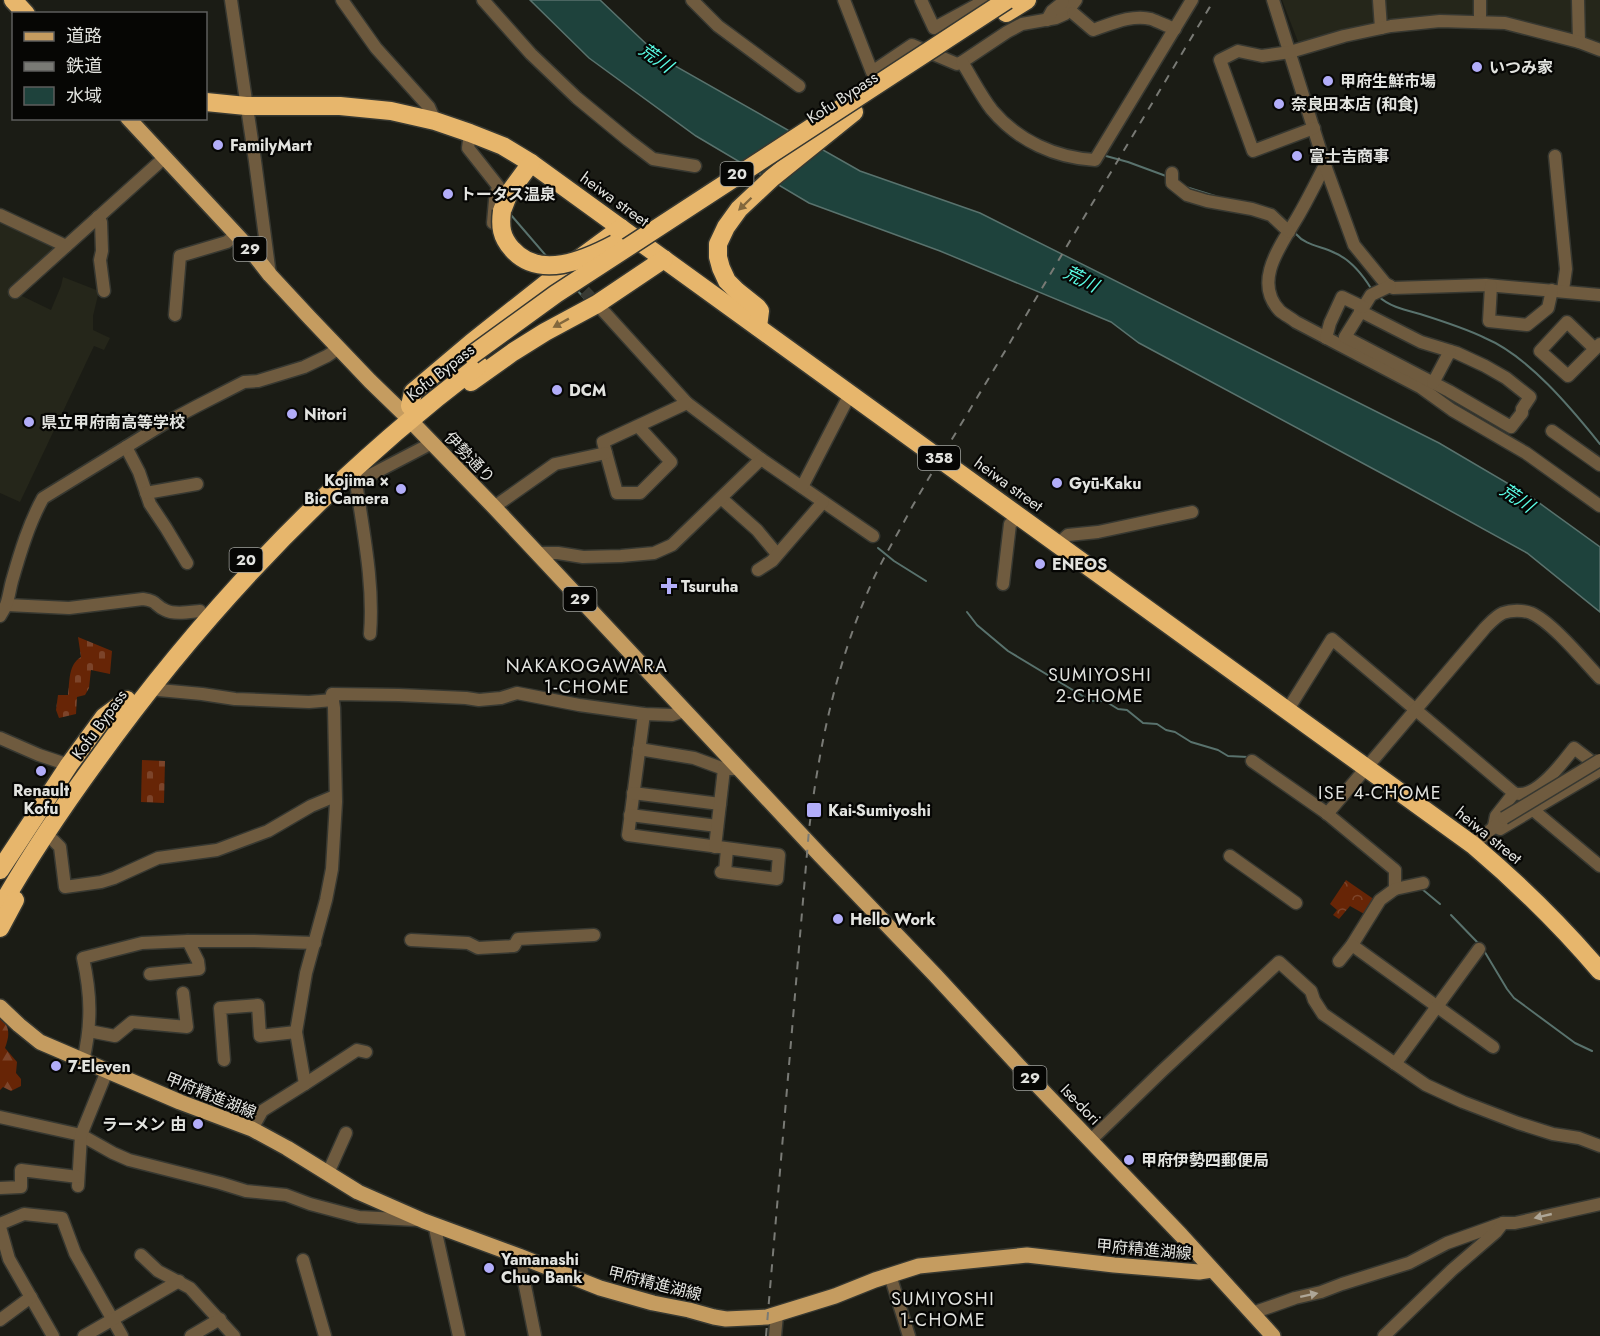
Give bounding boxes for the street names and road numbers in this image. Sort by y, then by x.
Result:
street label: Kofu Bypass [802,66,882,129]
road number: 20 [720,162,754,186]
street label: heiwa street [576,167,654,232]
road number: 29 [234,237,266,261]
street label: Kofu Bypass [401,338,479,406]
street label: 伊勢通り [439,426,500,488]
road number: 358 [918,446,960,470]
street label: heiwa street [970,452,1048,517]
road number: 20 [230,548,262,572]
road number: 29 [564,587,596,611]
street label: Kofu Bypass [66,685,132,764]
street label: heiwa street [1450,801,1527,870]
road number: 29 [1014,1066,1046,1090]
street label: 甲府精進湖線 [162,1067,260,1124]
street label: Ise-dori [1055,1079,1106,1130]
street label: 甲府精進湖線 [1095,1234,1193,1265]
street label: 甲府精進湖線 [606,1261,704,1306]

